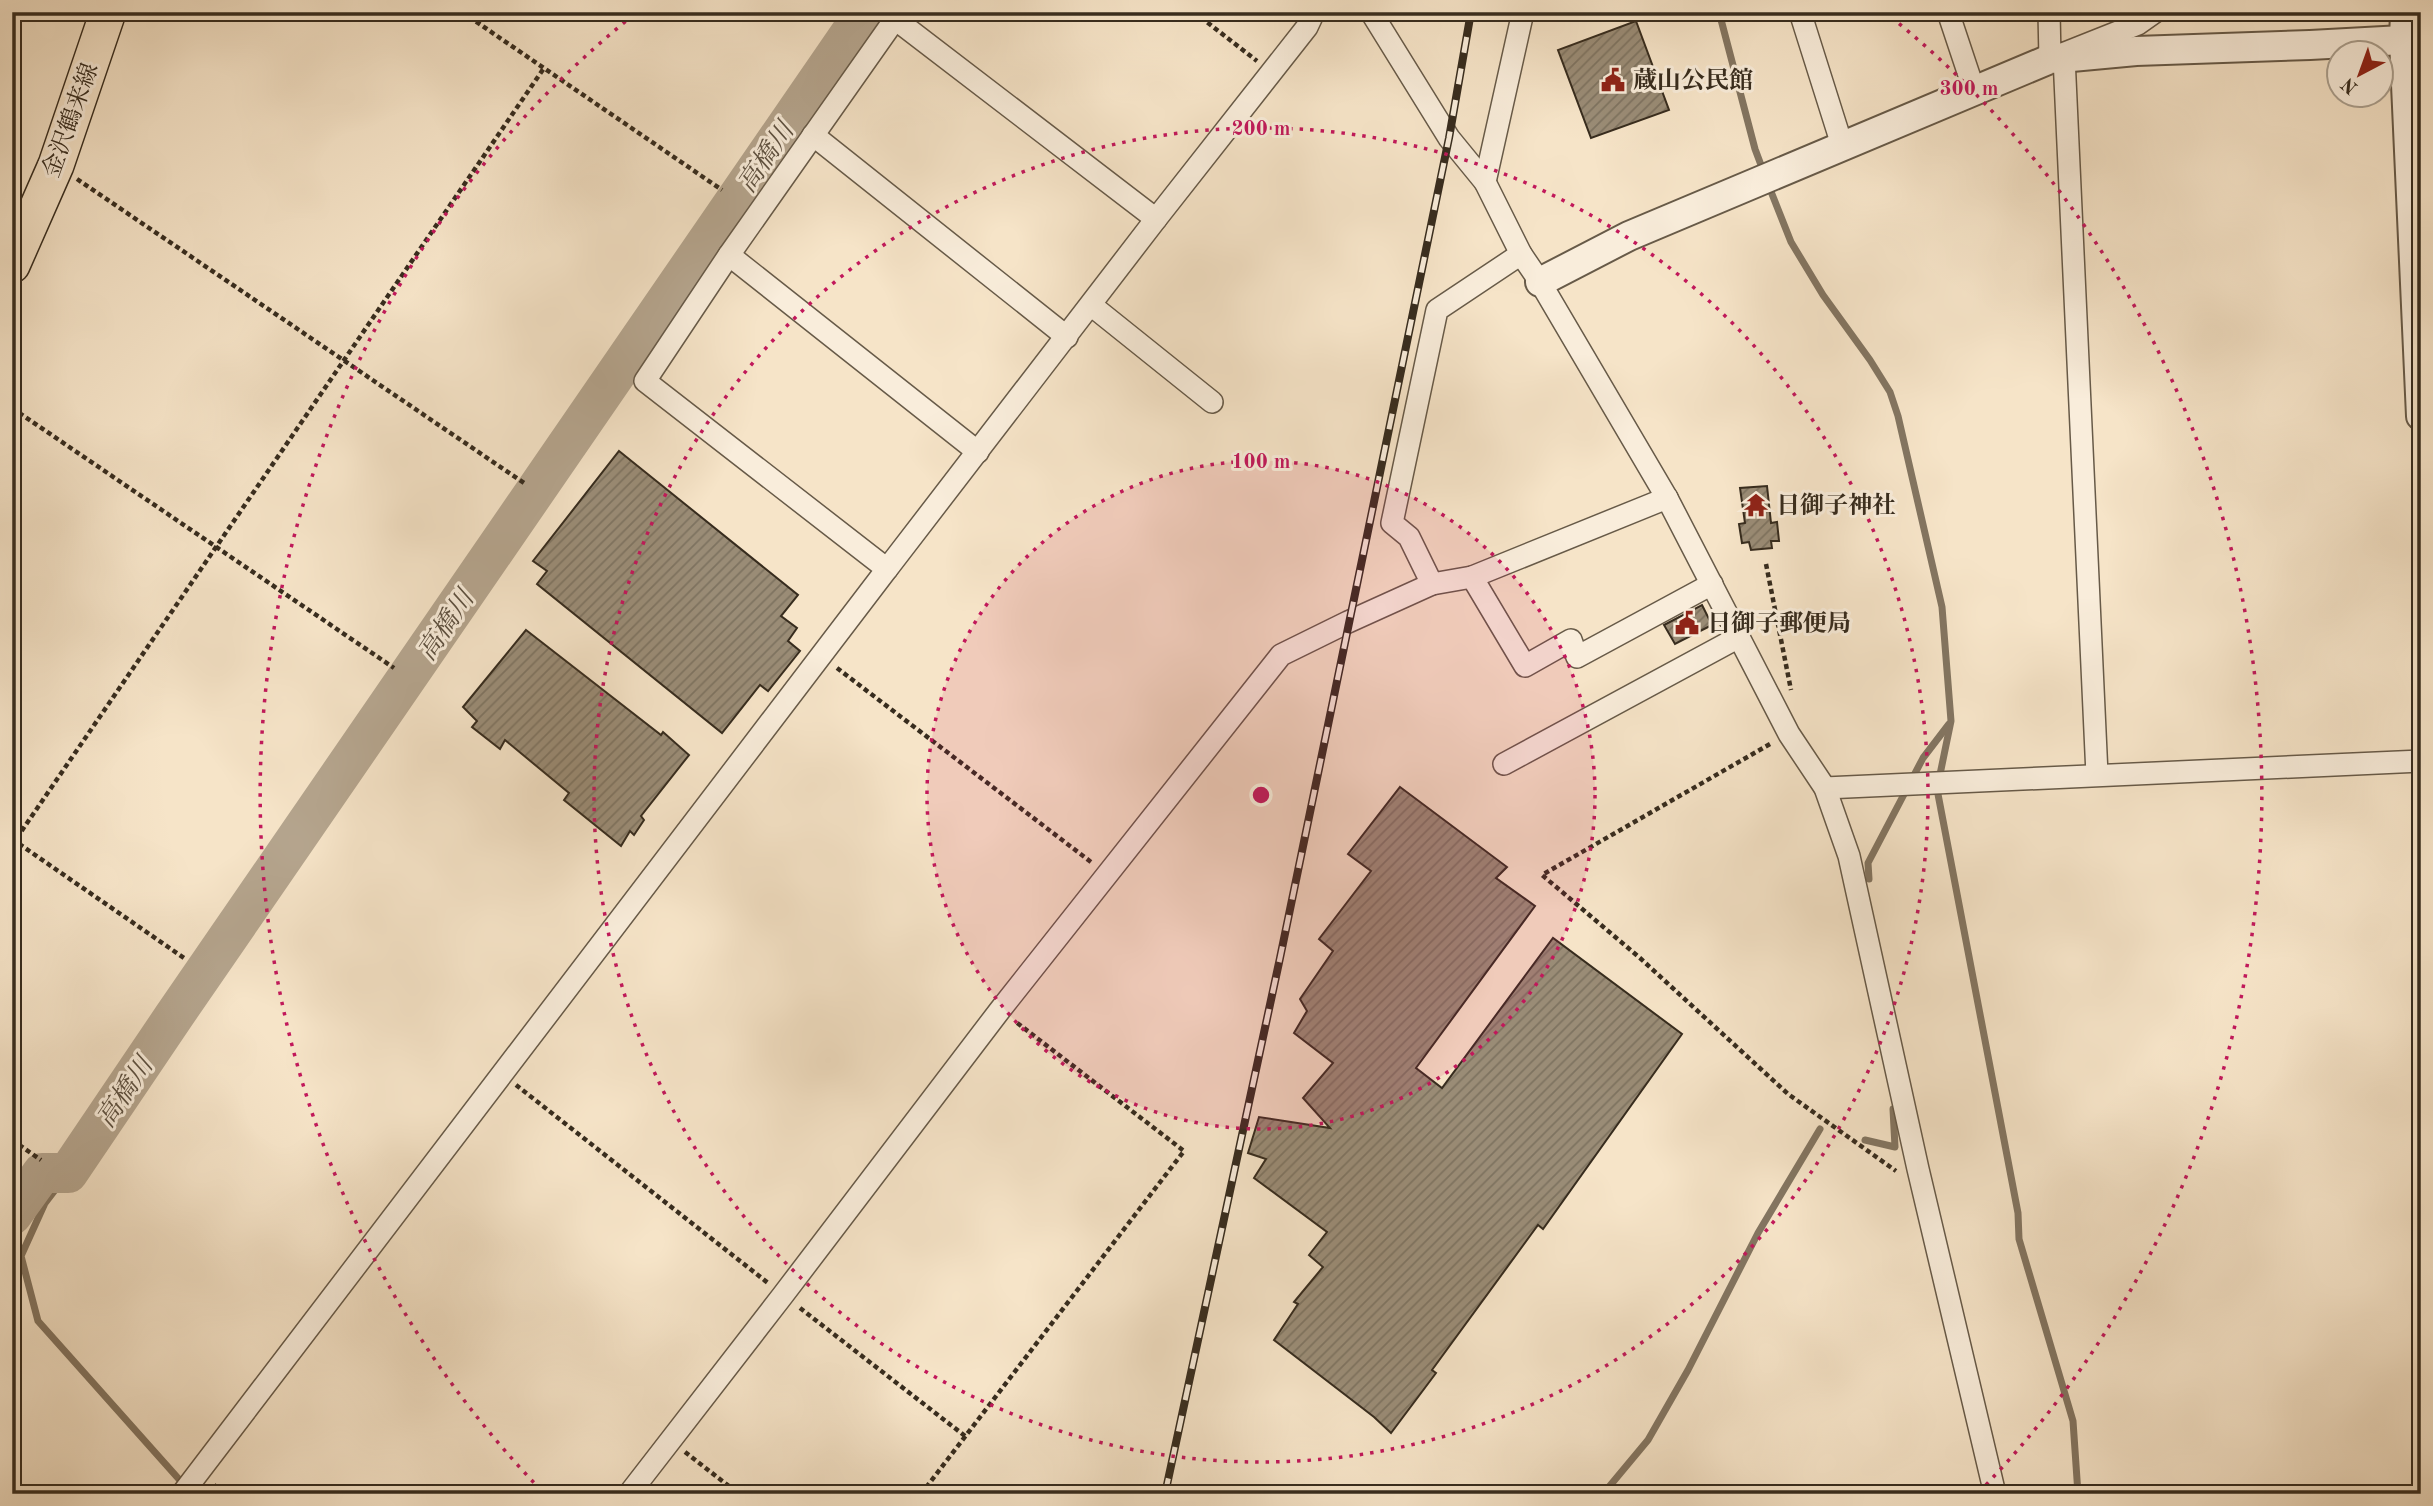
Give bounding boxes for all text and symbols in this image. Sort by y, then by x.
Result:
north arrow [2324,38,2394,108]
street label: 金沢鶴来線 [37,59,104,181]
public building icon: 蔵山公民館 [1599,66,1627,94]
place label: 蔵山公民館 [1633,67,1753,94]
text: N [2338,73,2362,97]
text: 300 m [1939,79,1999,100]
water label: 高橋川 [732,115,801,198]
text: 200 m [1231,119,1291,140]
text: 100 m [1231,452,1291,473]
temple icon: 日御子神社 [1742,491,1770,519]
place label: 日御子神社 [1776,492,1896,519]
water label: 高橋川 [412,583,481,666]
public building icon: 日御子郵便局 [1673,609,1701,637]
place label: 日御子郵便局 [1707,610,1851,637]
centre of rings [1249,783,1273,807]
water label: 高橋川 [91,1050,160,1133]

